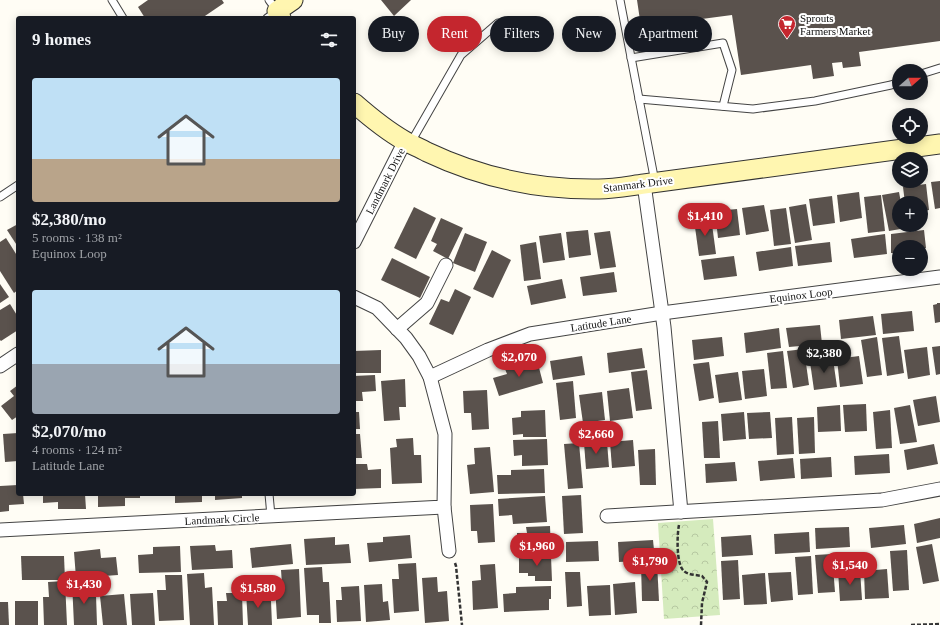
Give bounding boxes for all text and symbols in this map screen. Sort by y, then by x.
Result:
place label: Sprouts Farmers Market [800,12,871,37]
supermarket icon: Sprouts Farmers Market [777,14,797,39]
chip: Buy [368,16,419,52]
chip: Rent [427,16,482,52]
chip: Filters [490,16,554,52]
chip: New [562,16,616,52]
chip: Apartment [624,16,712,52]
icon: filters [318,29,340,51]
text: 9 homes [32,30,91,49]
north arrow [892,64,928,100]
map controls [892,64,928,276]
icon: home [150,104,222,176]
button: locate [892,108,928,144]
street label: Landmark Drive [363,146,407,216]
button: layers [892,152,928,188]
street label: Stanmark Drive [603,174,674,194]
button: + [892,196,928,232]
pin: $1,410 [672,203,738,237]
text: $1,410 [687,208,723,223]
text: $2,380/mo [32,210,106,229]
text: 5 rooms · 138 m² [32,230,122,245]
button: − [892,240,928,276]
text: Equinox Loop [32,246,107,261]
street label: Equinox Loop [769,285,834,305]
street label: Latitude Lane [570,312,632,334]
icon: home [150,316,222,388]
pin: $2,380 [791,340,857,374]
pin: $2,070 [486,344,552,378]
text: $2,380 [806,345,842,360]
text: $2,070 [501,349,537,364]
pin: $2,660 [563,421,629,455]
text: $2,070/mo [32,422,106,441]
text: $2,660 [578,426,614,441]
text: 4 rooms · 124 m² [32,442,122,457]
text: Latitude Lane [32,458,105,473]
street label: Landmark Circle [184,511,260,527]
pin: $1,960 [504,533,570,567]
text: $1,960 [519,538,555,553]
pin: $1,790 [617,548,683,582]
pin: $1,540 [817,552,883,586]
text: $1,790 [632,553,668,568]
text: $1,540 [832,557,868,572]
pin: $1,430 [51,571,117,605]
pin: $1,580 [225,575,291,609]
text: $1,430 [66,576,102,591]
text: $1,580 [240,580,276,595]

